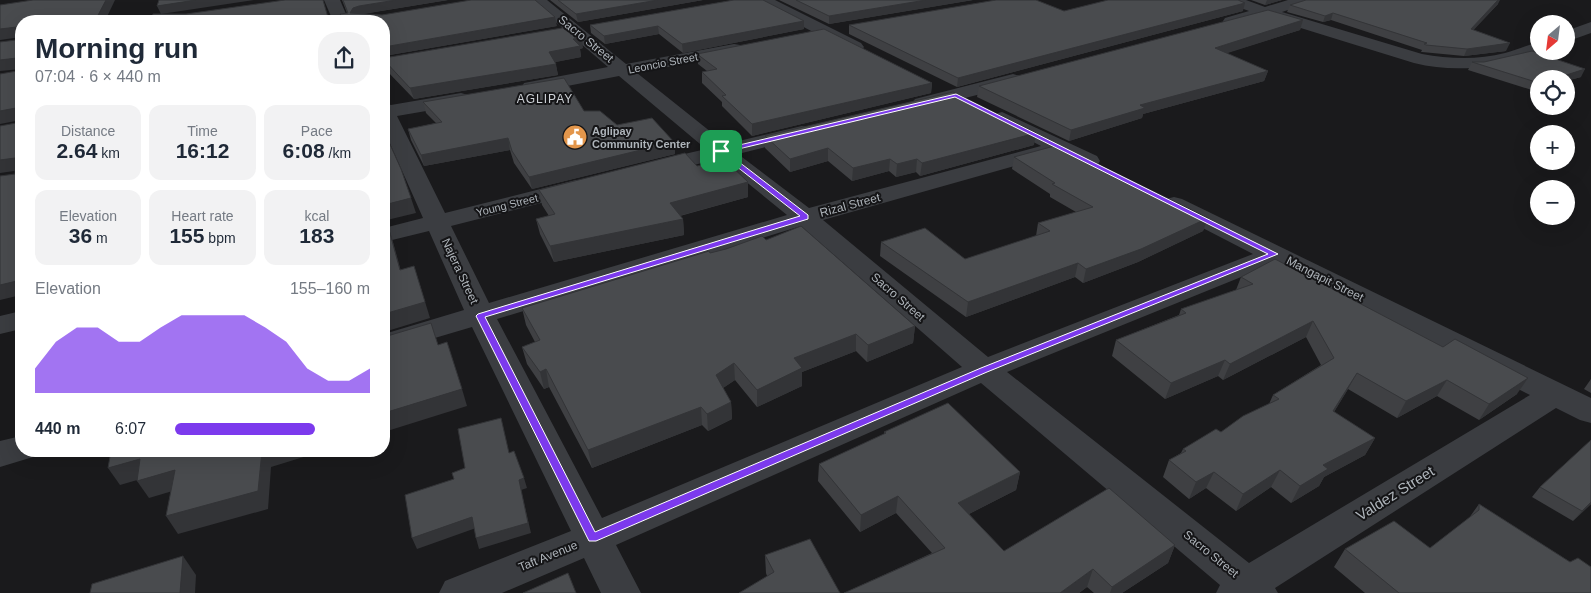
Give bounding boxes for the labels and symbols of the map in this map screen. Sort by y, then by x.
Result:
street label: Sacro Street [556,13,617,66]
north arrow [1530,15,1575,60]
street label: Leoncio Street [627,50,699,76]
district label: AGLIPAY [517,92,573,106]
public building icon: Aglipay Community Center [562,124,588,150]
place label: Aglipay Community Center [592,125,691,150]
pin [700,130,742,172]
street label: Rizal Street [818,190,882,220]
street label: Young Street [475,192,539,218]
street label: Najera Street [439,236,482,307]
street label: Mangapit Street [1284,254,1367,305]
street label: Sacro Street [868,270,928,325]
street label: Valdez Street [1353,462,1438,524]
street label: Sacro Street [1181,528,1242,581]
street label: Taft Avenue [516,538,580,574]

